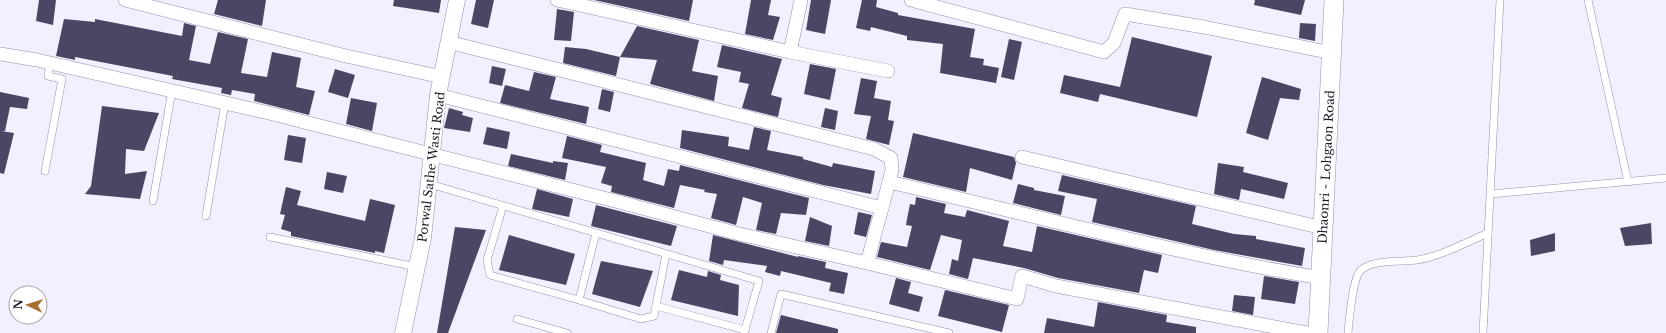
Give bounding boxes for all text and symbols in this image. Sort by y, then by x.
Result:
street label: Dhaonri - Lohgaon Road [1314,90,1338,244]
street label: Porwal Sathe Wasti Road [414,91,448,243]
north arrow [8,285,48,325]
text: N [11,298,25,310]

